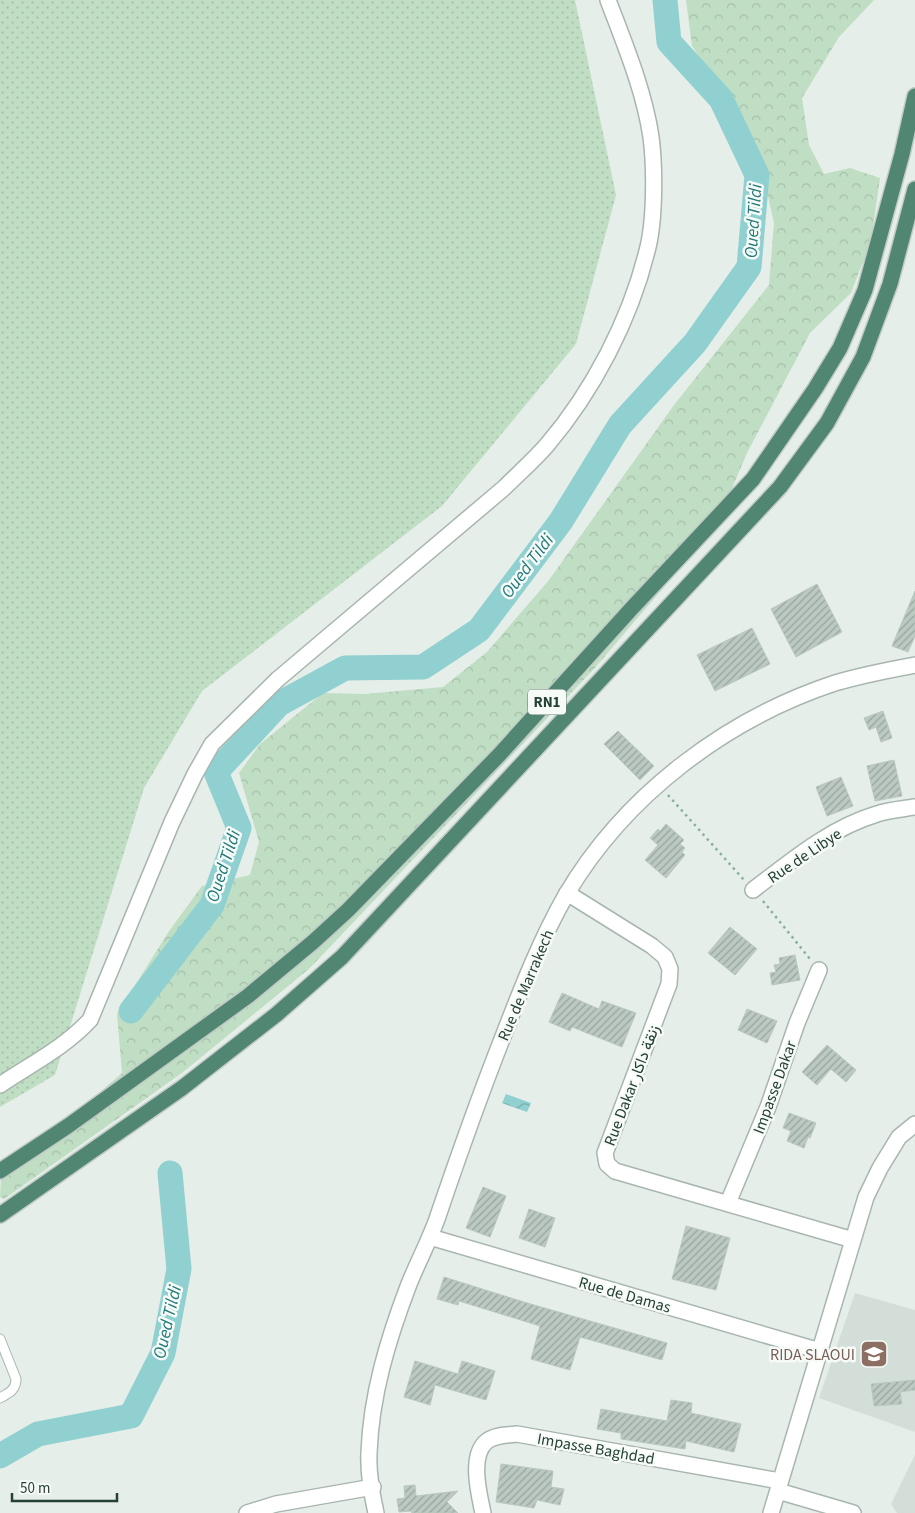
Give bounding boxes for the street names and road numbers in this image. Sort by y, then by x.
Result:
road number: RN1 [528,690,566,714]
street label: Rue de Libye [763,823,846,889]
street label: Rue de Marrakech [493,926,559,1044]
street label: Rue Dakar زنقة داكار [599,1022,665,1149]
street label: Impasse Dakar [748,1037,802,1137]
street label: Rue de Damas [576,1271,674,1319]
street label: Impasse Baghdad [535,1428,656,1470]

